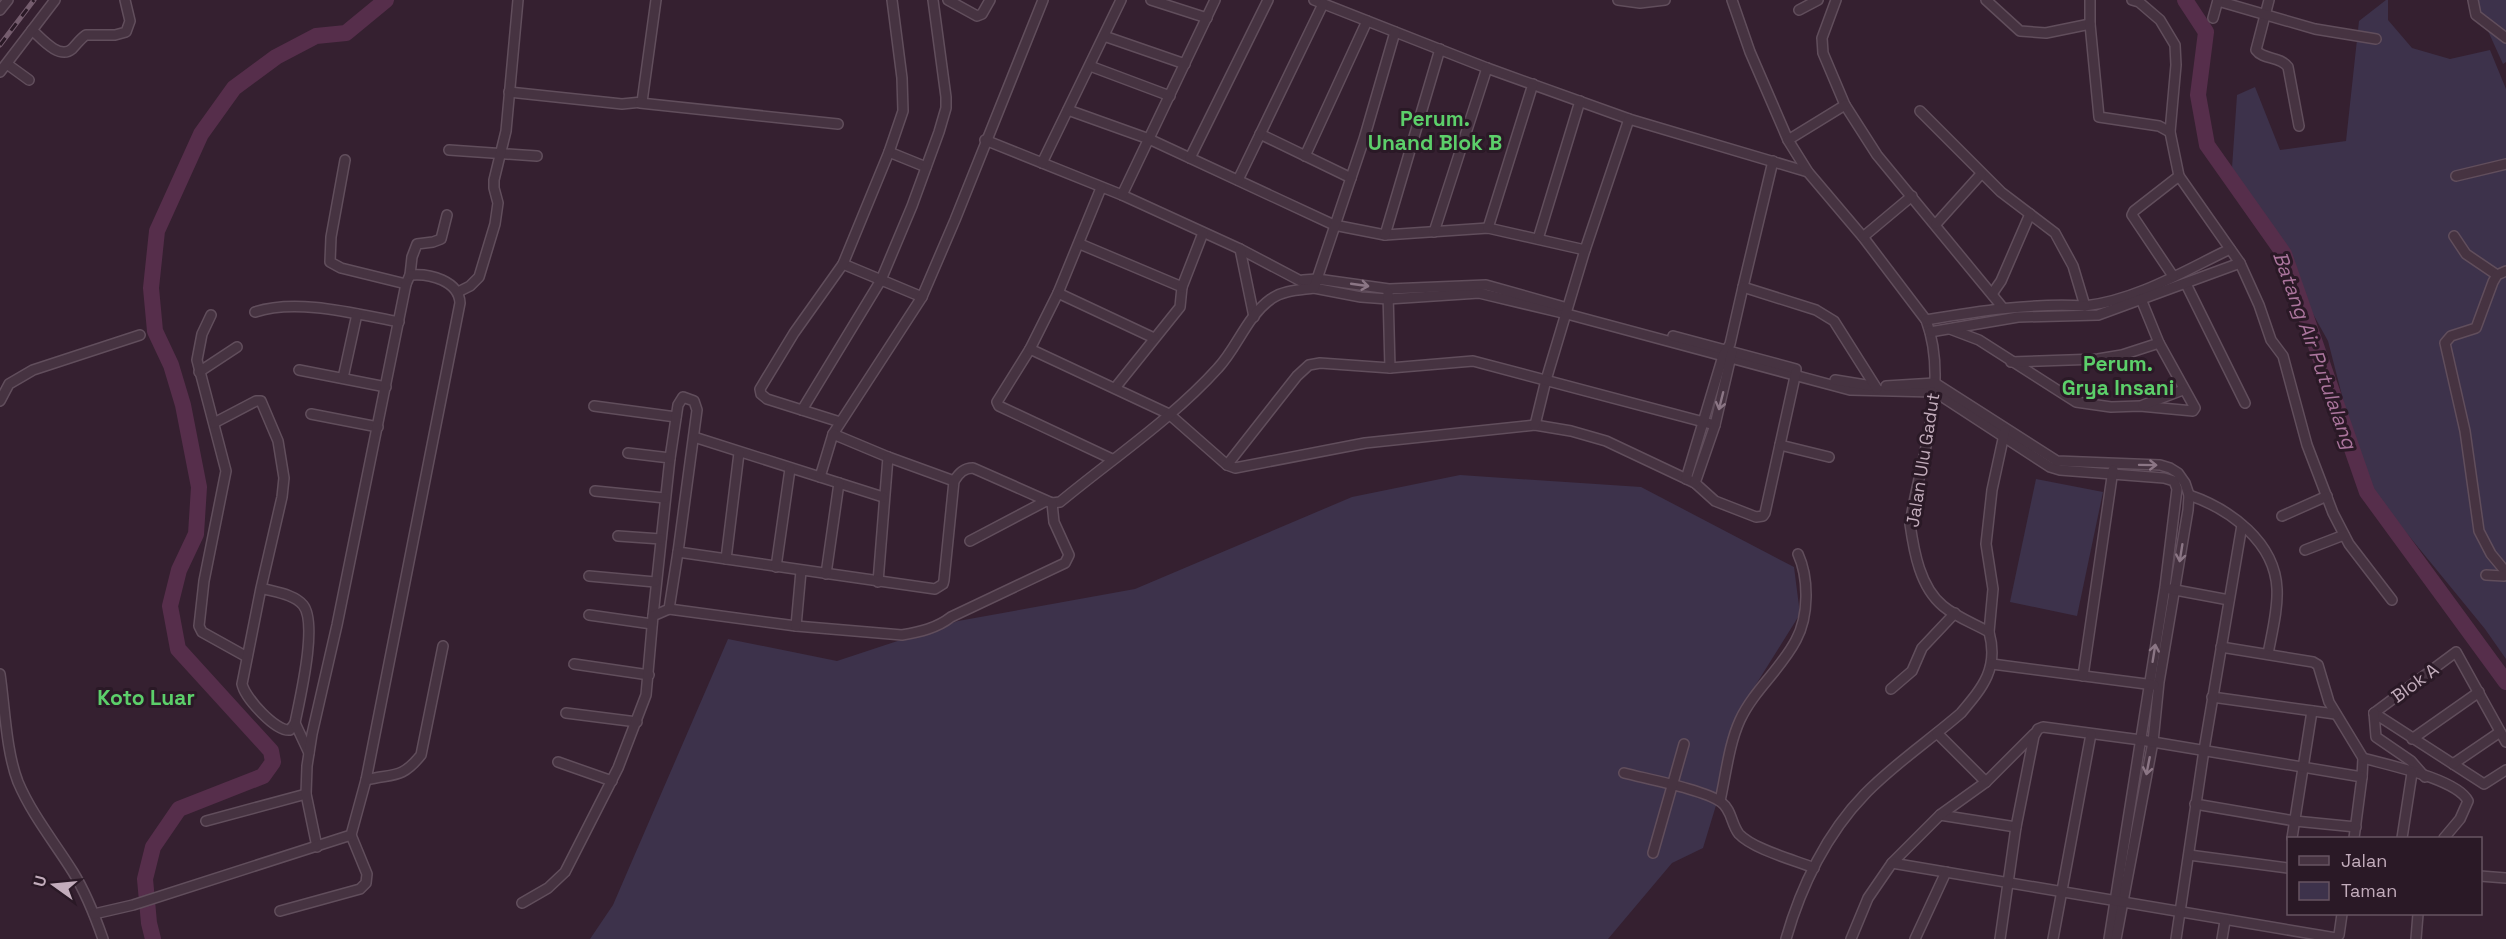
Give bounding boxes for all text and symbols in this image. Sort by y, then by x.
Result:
district label: Perum. Unand Blok B [1368,105,1502,156]
water label: Batang Air Putulalang [2267,248,2363,453]
one-way arrow [1349,280,1369,291]
district label: Perum. Grya Insani [2062,350,2174,401]
one-way arrow [1714,391,1726,410]
street label: Jalan Ulu Gadut [1901,391,1944,529]
one-way arrow [2138,459,2158,470]
one-way arrow [2175,542,2186,562]
one-way arrow [2149,644,2160,663]
street label: Blok A [2387,658,2443,707]
district label: Koto Luar [97,684,195,711]
one-way arrow [2142,756,2153,775]
legend [2287,837,2482,915]
text: Jalan [2341,849,2387,872]
north arrow [24,855,84,915]
text: U [28,873,52,889]
text: Taman [2341,879,2397,902]

